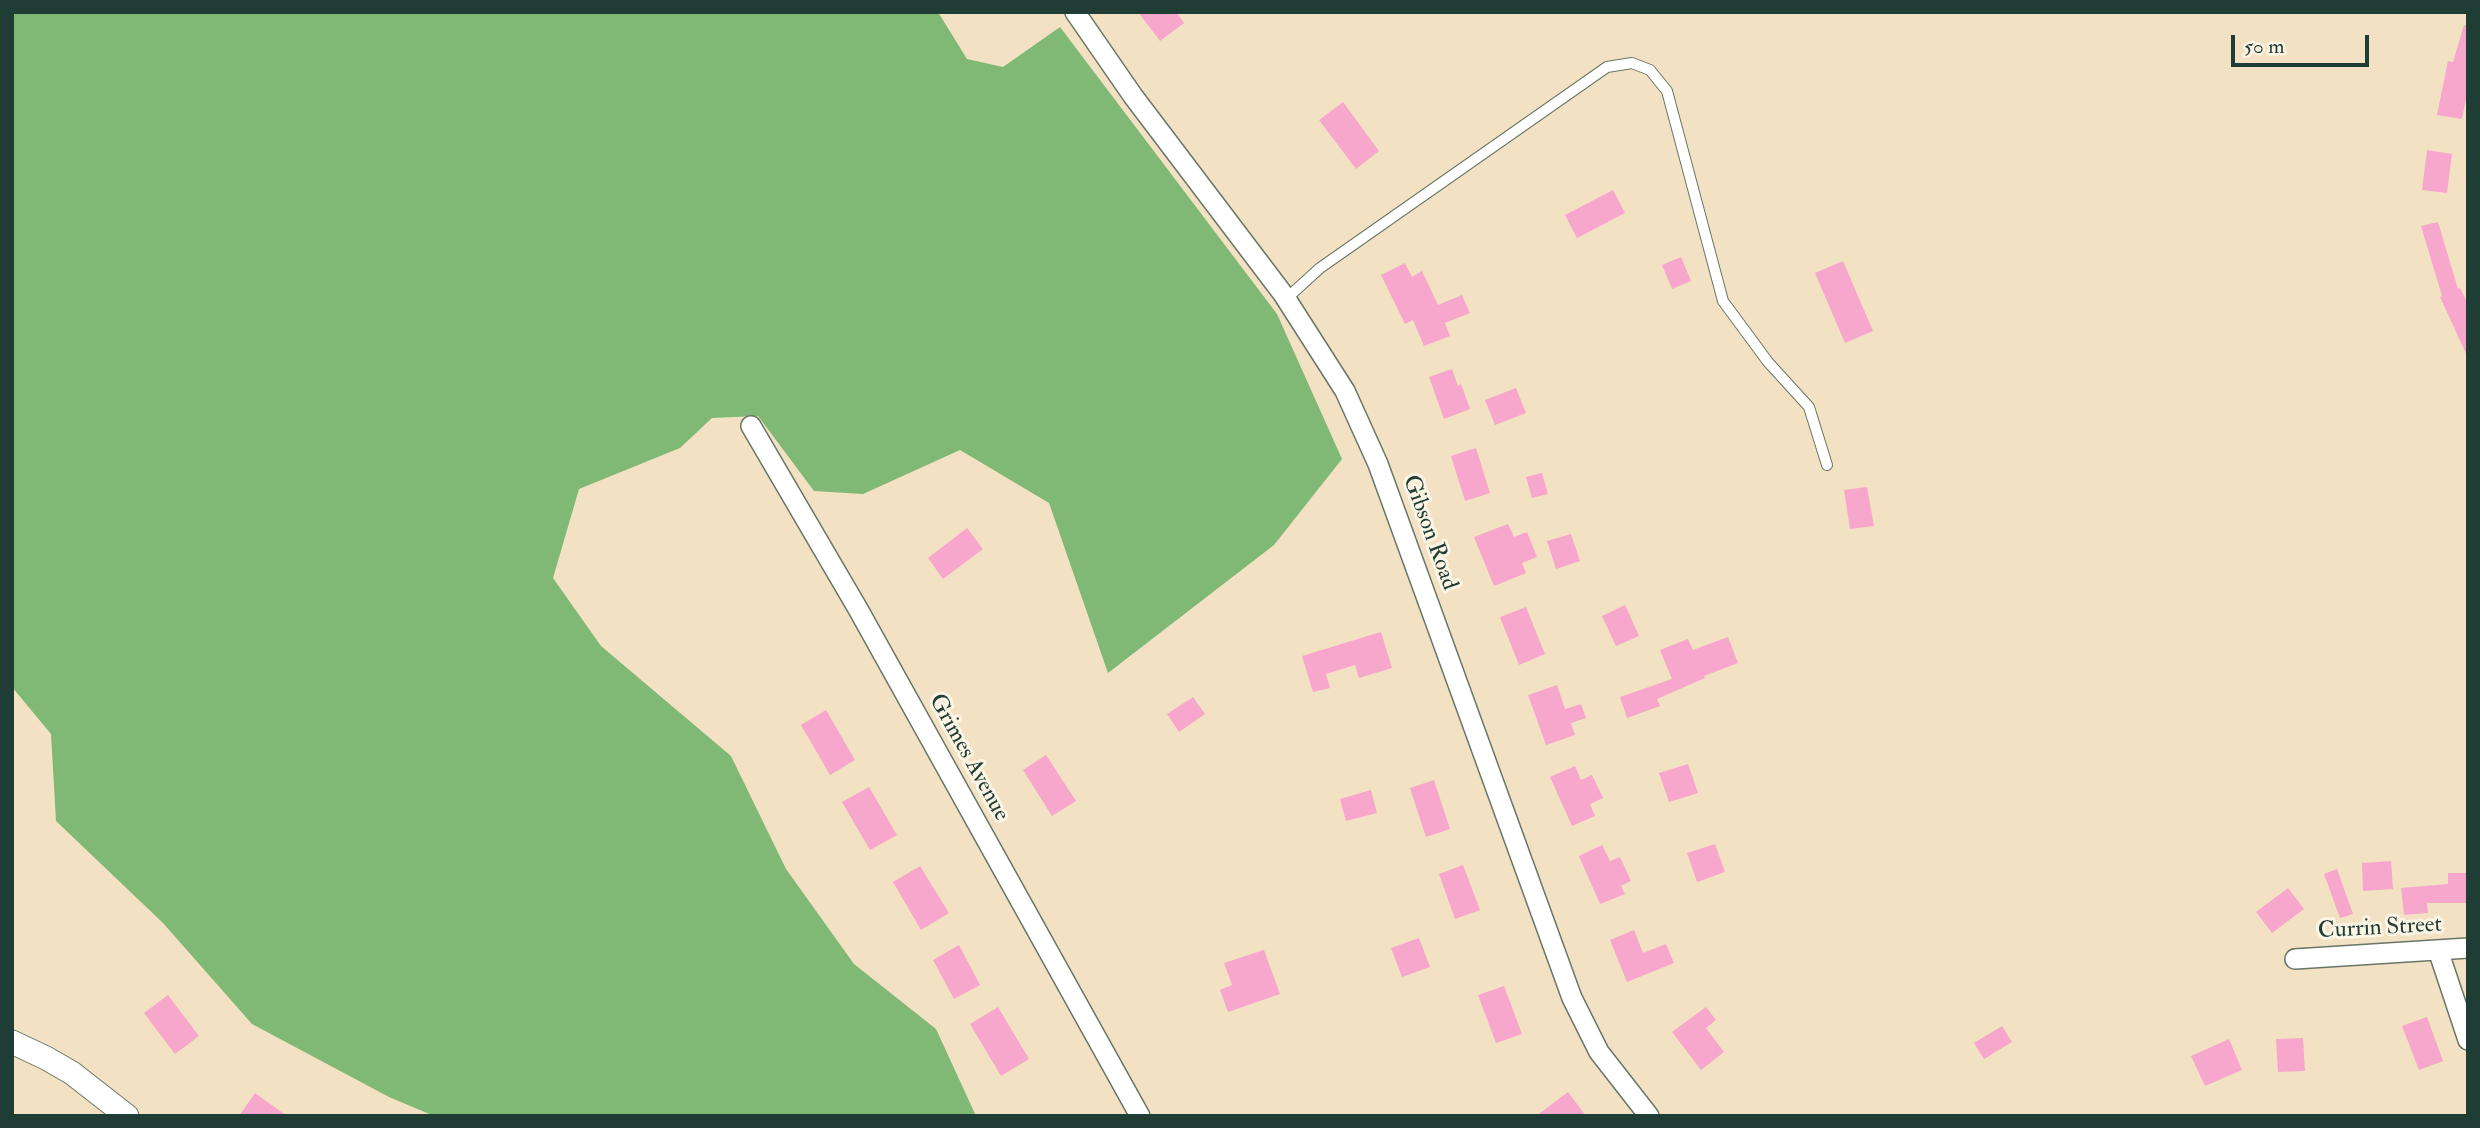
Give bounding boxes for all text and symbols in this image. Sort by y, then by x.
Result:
scale bar [2235,21,2373,65]
text: 50 m [2244,33,2285,60]
street label: Gibson Road [1395,472,1463,594]
street label: Grimes Avenue [922,690,1014,826]
street label: Currin Street [2317,912,2443,946]

